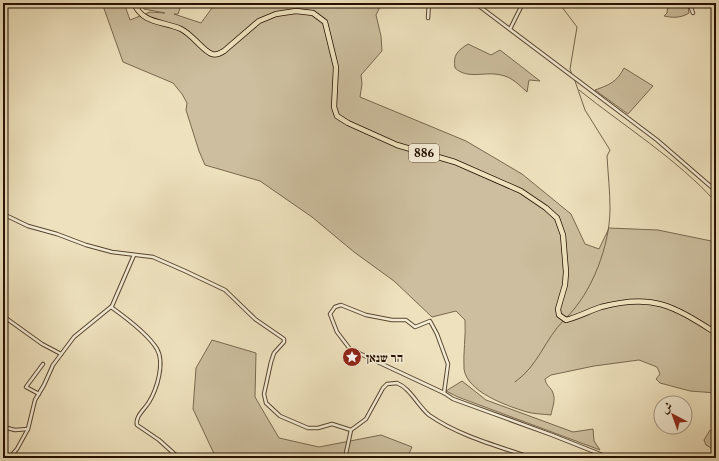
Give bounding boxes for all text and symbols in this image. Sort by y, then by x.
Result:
road number: 886 [409,144,439,162]
place icon: הר שנאן [341,346,363,368]
place label: הר שנאן [366,350,403,365]
north arrow [653,395,693,435]
text: ش [658,399,675,416]

